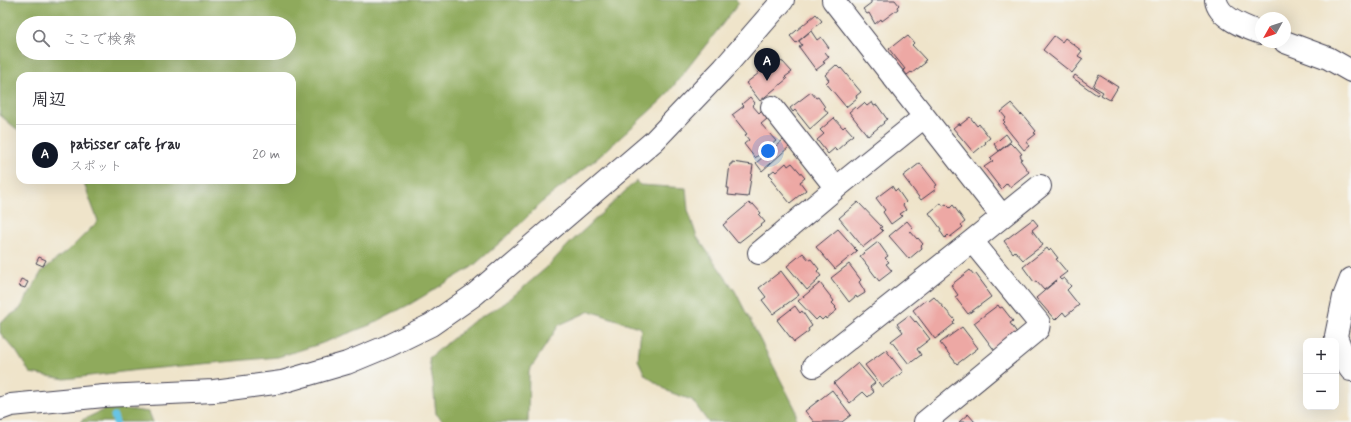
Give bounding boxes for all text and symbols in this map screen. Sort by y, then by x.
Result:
north arrow [1255,12,1291,48]
search box [16,16,296,60]
icon: search [30,27,52,49]
text: ここで検索 [62,30,137,50]
pin: A [754,48,780,81]
text: 周辺 [32,89,66,111]
text: patisser cafe frau [70,135,180,155]
your location [758,141,778,161]
text: A [41,146,49,163]
text: 20 m [252,146,280,163]
text: スポット [70,158,122,175]
map controls [1303,338,1339,410]
button: + [1303,338,1339,374]
button: − [1303,374,1339,410]

